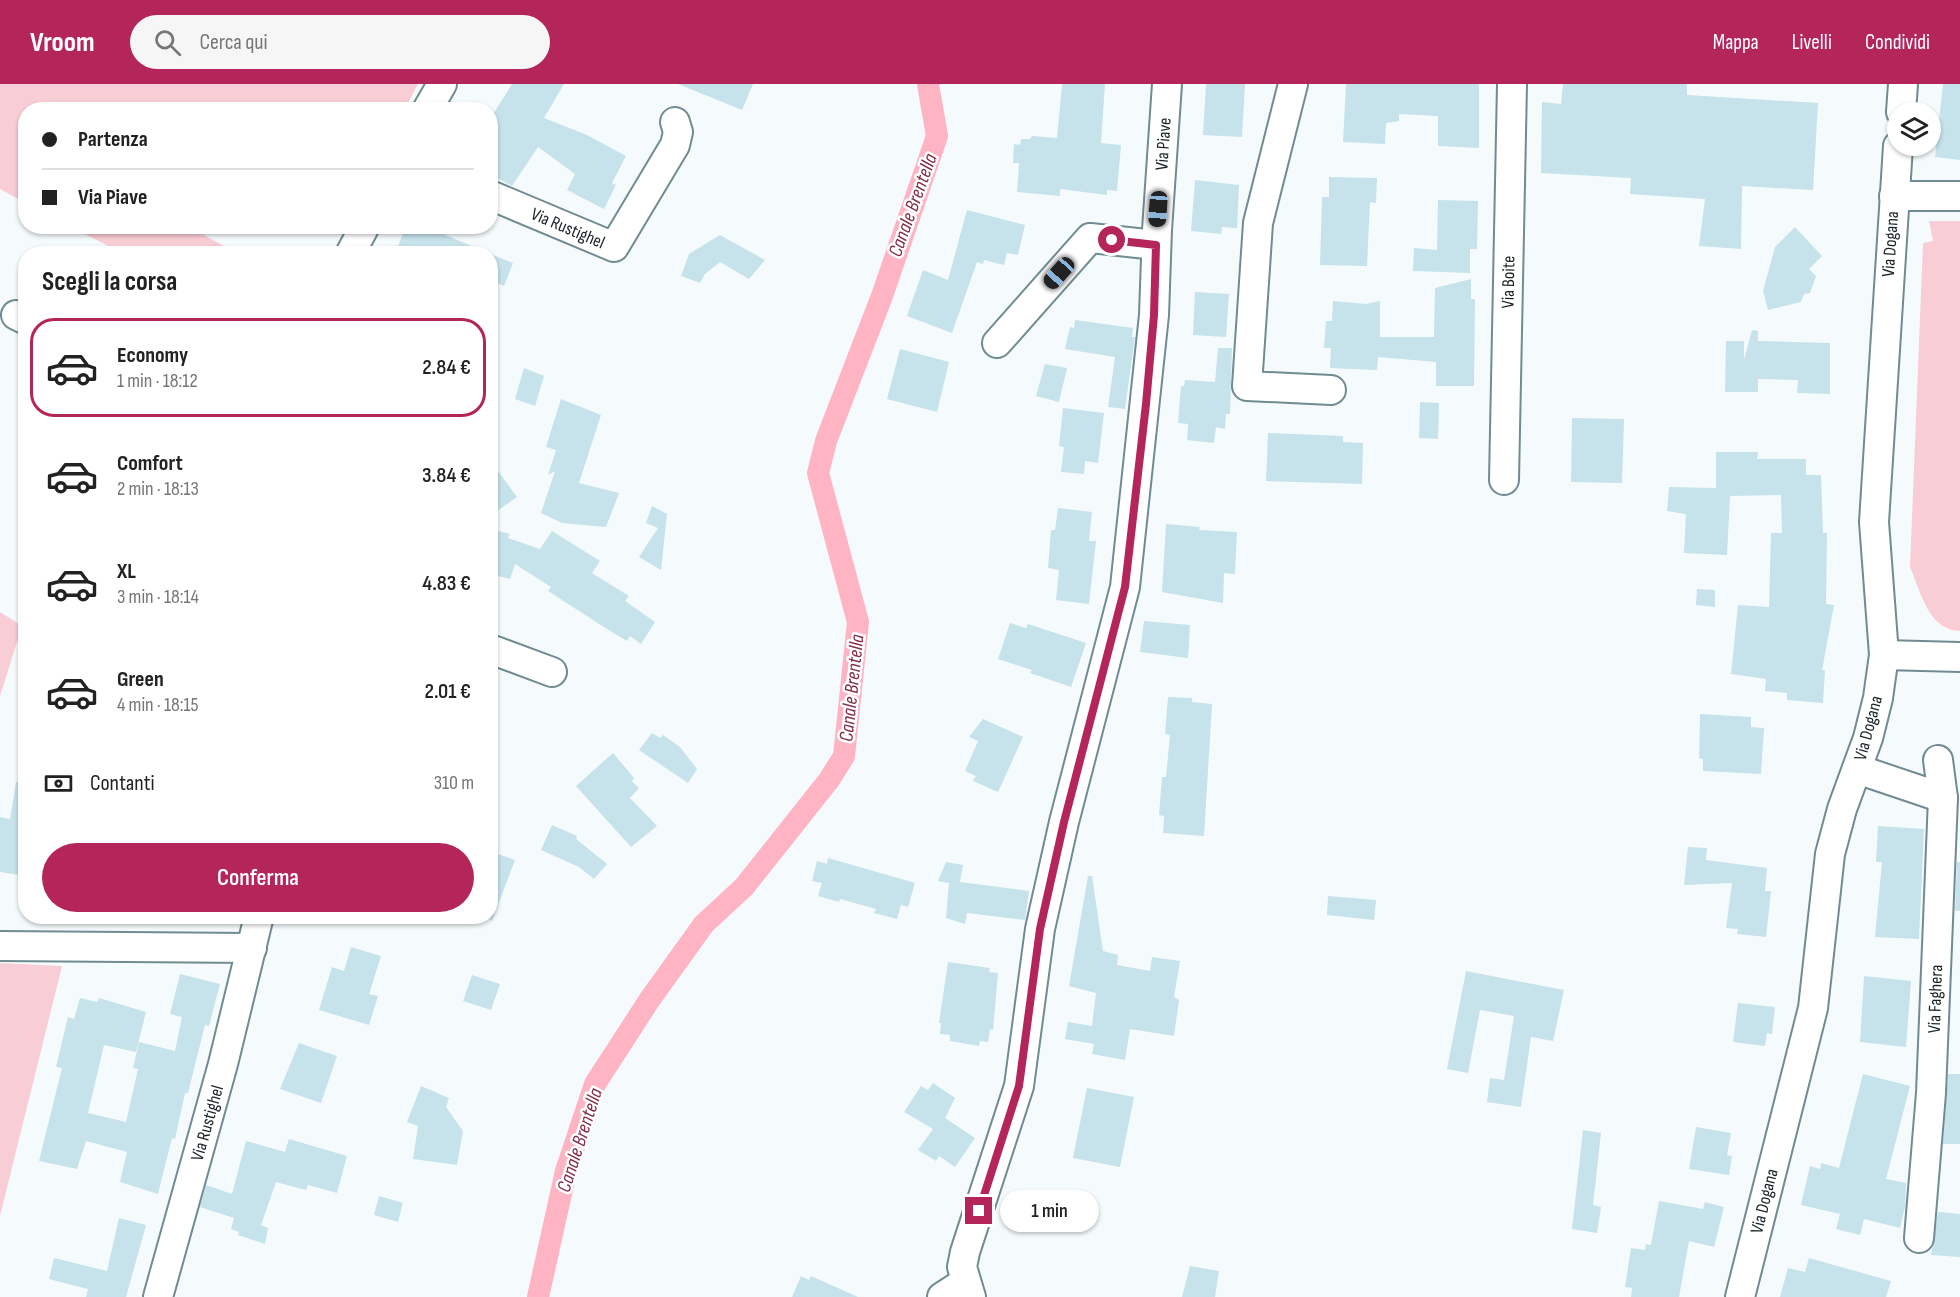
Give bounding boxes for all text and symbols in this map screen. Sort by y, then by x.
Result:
search box [130,15,550,69]
text: Vroom [30,26,94,59]
icon: search [151,26,184,59]
text: Cerca qui [199,29,268,56]
text: Mappa [1713,30,1759,55]
text: Livelli [1792,30,1832,55]
text: Condividi [1865,30,1930,55]
map controls [1887,102,1941,156]
button: layers [1887,102,1941,156]
street label: Via Piave [1151,117,1176,171]
text: Partenza [78,126,148,153]
water label: Canale Brentella [883,151,943,260]
text: Via Piave [78,184,147,211]
car [1148,190,1168,228]
street label: Via Rustighel [528,204,608,253]
street label: Via Dogana [1878,210,1903,278]
route start [1098,226,1125,253]
car [1040,254,1078,292]
street label: Via Boite [1498,256,1519,309]
text: Scegli la corsa [42,266,177,298]
icon: car [45,341,99,395]
text: Economy [117,342,188,369]
text: 2.84 € [422,354,471,381]
text: 1 min · 18:12 [117,369,198,393]
icon: car [45,449,99,503]
text: Comfort [117,450,183,477]
text: 3.84 € [422,462,471,489]
text: 2 min · 18:13 [117,477,199,501]
icon: car [45,557,99,611]
text: XL [117,558,136,585]
text: 4.83 € [422,570,471,597]
text: 3 min · 18:14 [117,585,199,609]
water label: Canale Brentella [834,633,870,743]
icon: car [45,665,99,719]
text: Green [117,666,164,693]
text: 2.01 € [425,678,471,705]
text: 4 min · 18:15 [117,693,199,717]
street label: Via Dogana [1850,693,1887,763]
icon: cash [42,767,75,800]
text: Contanti [90,770,155,797]
text: 310 m [434,771,474,795]
button: Conferma [42,843,474,912]
street label: Via Faghera [1924,964,1947,1034]
street label: Via Rustighel [187,1083,228,1163]
water label: Canale Brentella [552,1085,608,1195]
street label: Via Dogana [1746,1166,1783,1236]
callout: 1 min [1000,1190,1099,1232]
route end [965,1197,992,1224]
text: 1 min [1031,1199,1068,1223]

